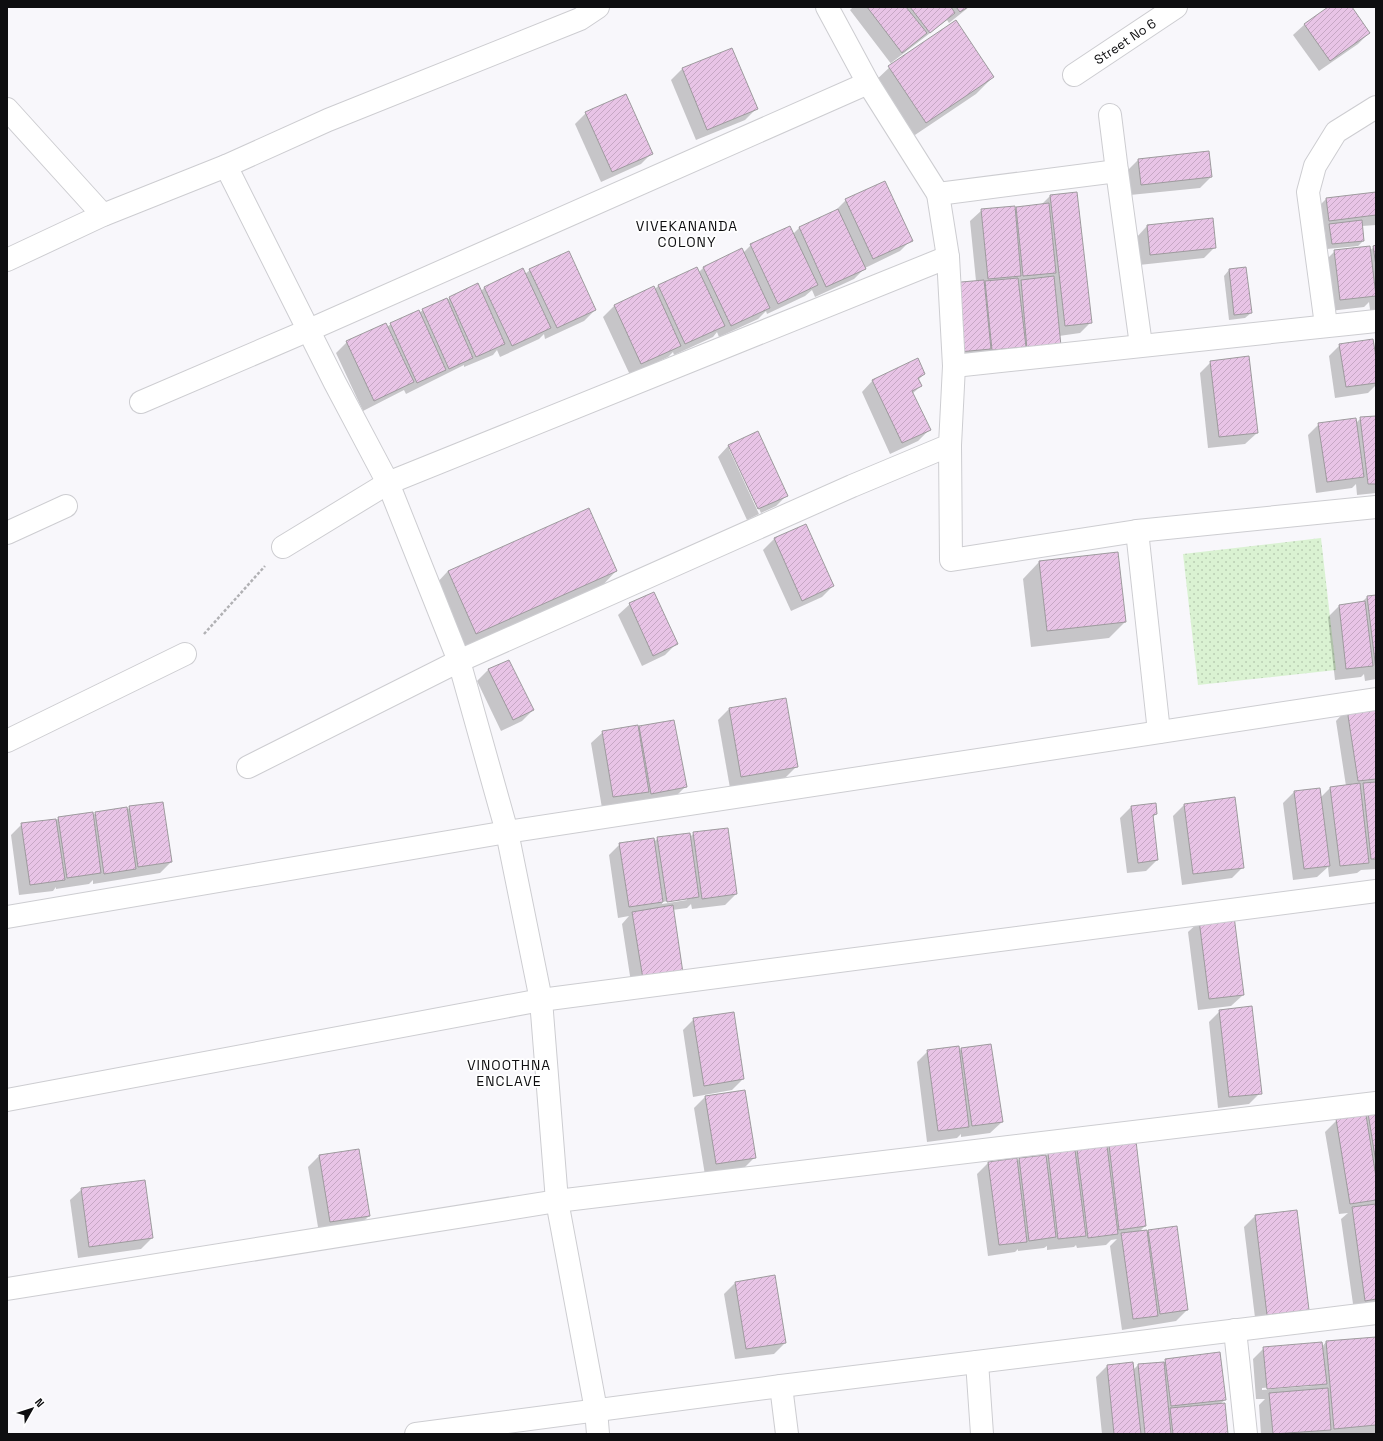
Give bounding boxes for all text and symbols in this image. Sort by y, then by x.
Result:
street label: Street No 6 [1090,14,1159,68]
district label: VIVEKANANDA COLONY [636,217,738,251]
district label: VINOOTHNA ENCLAVE [467,1056,551,1090]
north arrow [12,1389,52,1429]
text: N [32,1395,48,1410]

